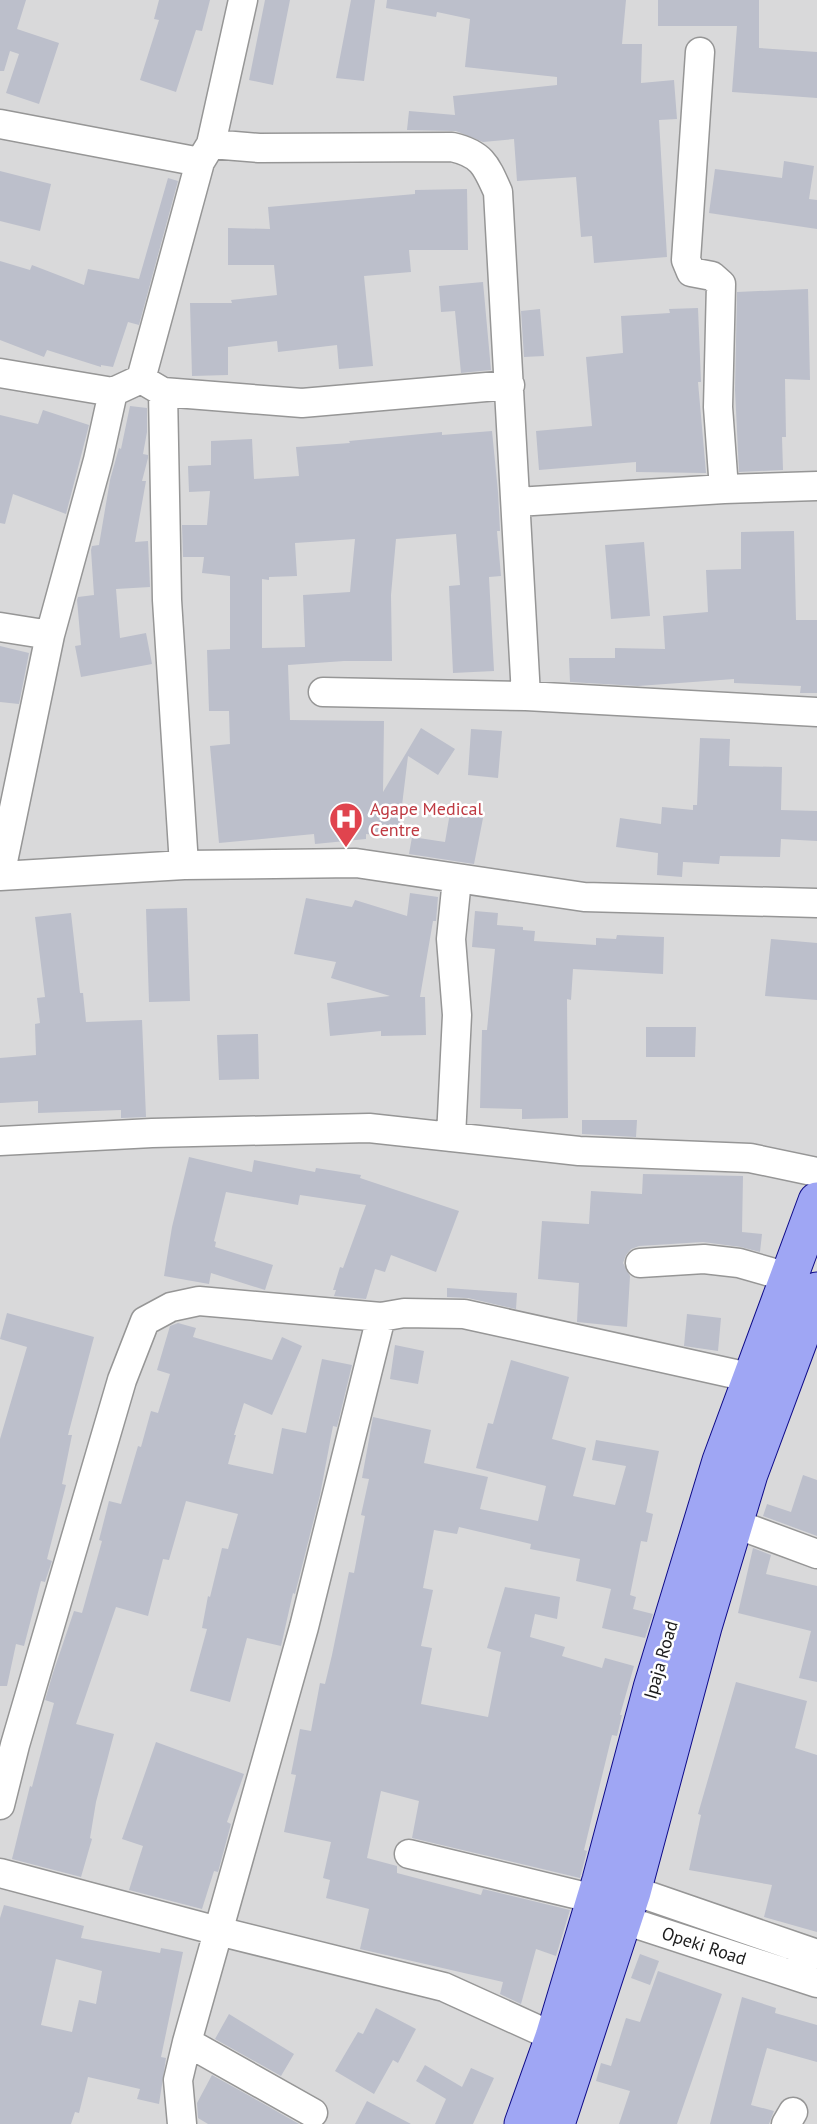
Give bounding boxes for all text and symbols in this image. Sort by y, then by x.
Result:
place label: Agape Medical Centre [370,797,484,841]
hospital icon: Agape Medical Centre [327,800,365,849]
street label: Ipaja Road [638,1618,683,1702]
street label: Opeki Road [659,1921,749,1970]

